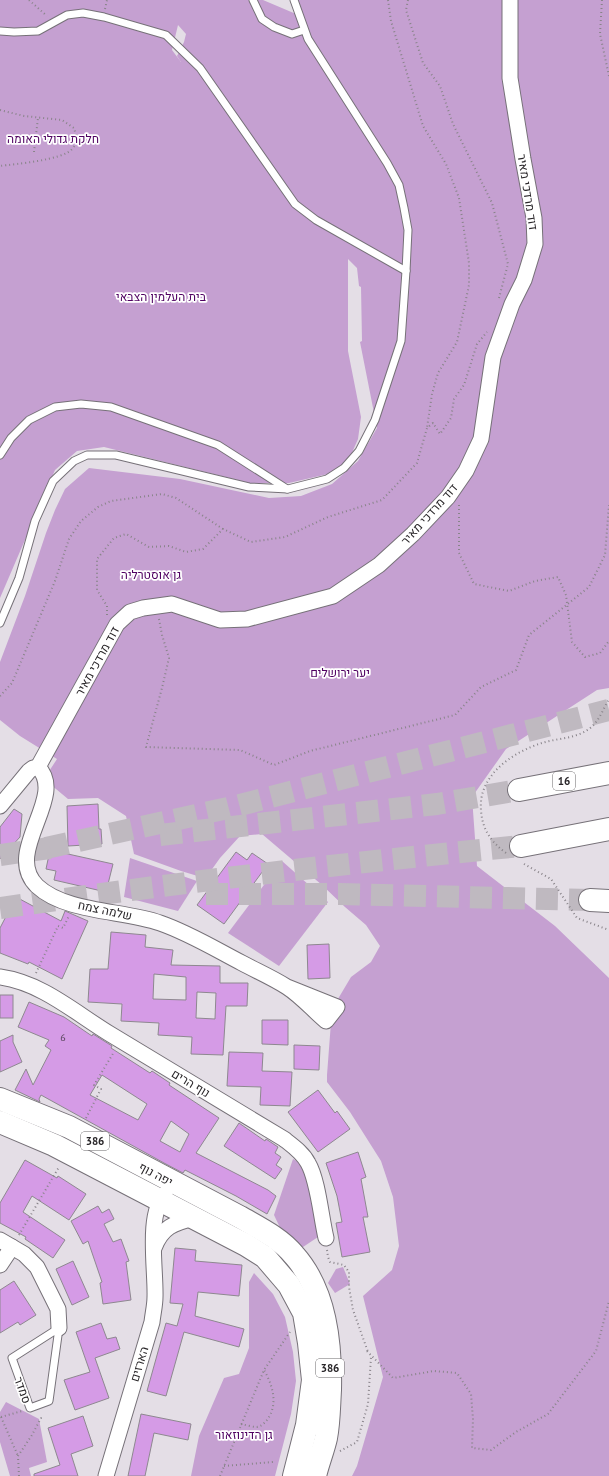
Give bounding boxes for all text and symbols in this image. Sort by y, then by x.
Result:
park label: חלקת גדולי האומה [7,131,99,146]
street label: דוד מרדכי מאיר [515,153,541,231]
park label: בית העלמין הצבאי [116,289,207,304]
street label: דוד מרדכי מאיר [398,480,460,548]
park label: גן אוסטרליה [121,567,182,582]
street label: דוד מרדכי מאיר [72,624,122,698]
park label: יער ירושלים [310,665,370,680]
road number: 16 [553,772,575,790]
street label: שלמה צמח [77,897,133,923]
house number: 6 [60,1031,66,1044]
street label: נוף הרים [169,1066,213,1100]
road number: 386 [81,1132,109,1150]
street label: יפה נוף [136,1159,176,1189]
street label: הארזים [127,1345,151,1383]
road number: 386 [316,1359,344,1377]
street label: סמדר [11,1375,35,1405]
park label: גן הדינוזאור [215,1427,273,1442]

